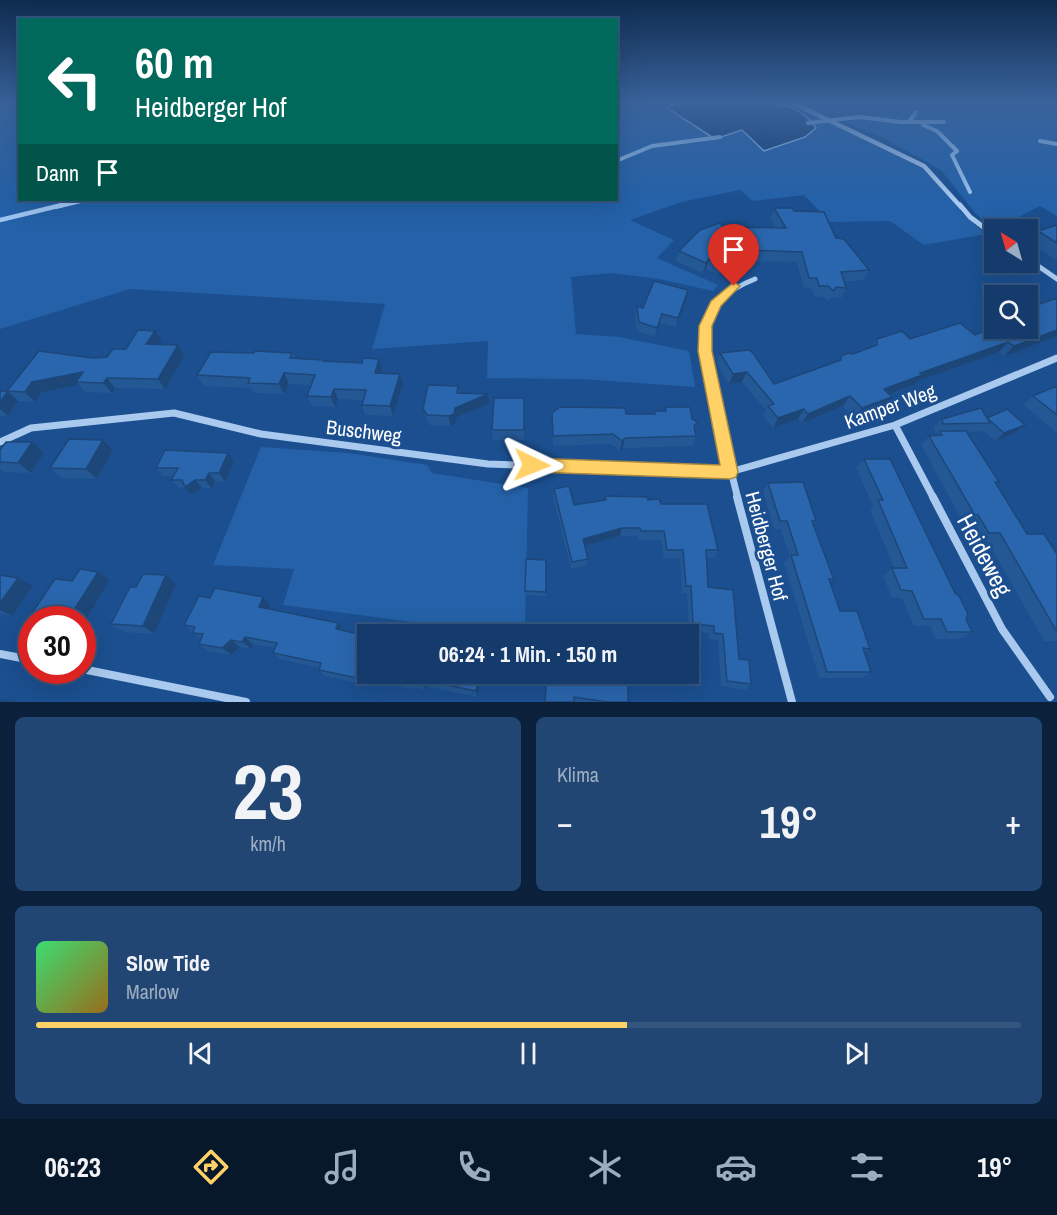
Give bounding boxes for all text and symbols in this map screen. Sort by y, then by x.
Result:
text: 60 m [135,35,214,91]
icon: left [36,42,114,120]
text: Heidberger Hof [135,89,286,125]
icon: arrive [91,156,124,189]
text: Dann [36,158,79,188]
north arrow [984,219,1038,273]
map controls [984,219,1038,339]
pin [708,224,759,286]
icon: arrive [717,233,750,266]
button: search [984,285,1038,339]
street label: Kamper Weg [841,377,939,435]
street label: Buschweg [325,413,403,449]
position arrow [500,433,564,497]
street label: Heidberger Hof [739,488,795,604]
street label: Heideweg [950,508,1020,602]
speed limit sign: 30 [18,606,96,684]
text: 06:24 · 1 Min. · 150 m [439,639,617,669]
text: 23 [232,738,304,843]
text: Klima [557,761,599,788]
text: 19° [759,791,819,852]
text: − [557,800,573,844]
text: + [1005,800,1021,844]
text: km/h [250,830,286,857]
text: Slow Tide [126,948,210,978]
text: Marlow [126,978,179,1005]
icon: previous [184,1037,217,1070]
icon: pause [512,1037,545,1070]
icon: next [840,1037,873,1070]
icon: directions [190,1146,232,1188]
icon: music [321,1146,363,1188]
icon: phone [453,1146,495,1188]
icon: climate [584,1146,626,1188]
icon: car [715,1146,757,1188]
icon: filters [846,1146,888,1188]
text: 06:23 [45,1149,101,1185]
text: 19° [977,1149,1012,1185]

